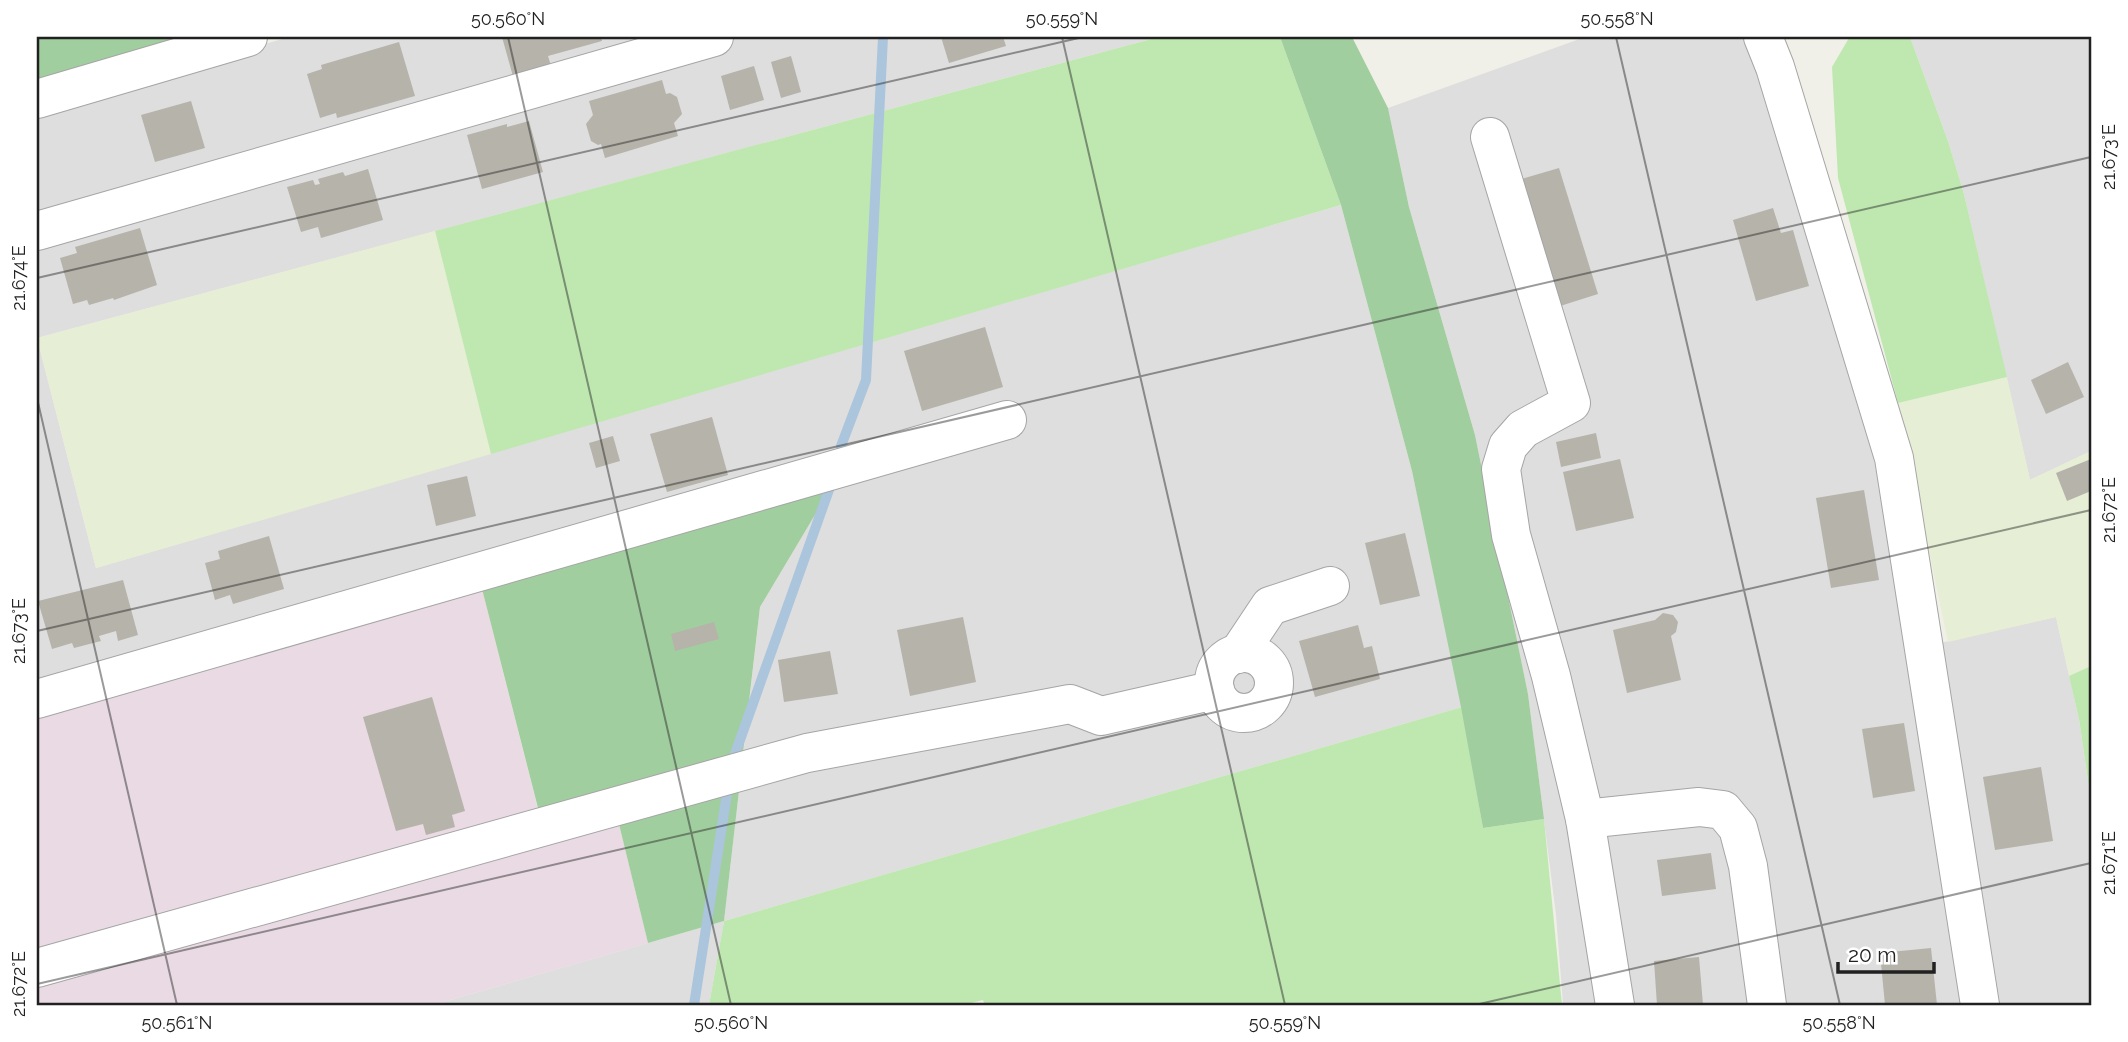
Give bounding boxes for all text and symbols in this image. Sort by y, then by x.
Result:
text: 50.560°N [471,8,545,29]
text: 50.559°N [1026,8,1098,29]
text: 50.558°N [1580,8,1654,29]
text: 21.673°E [2098,124,2119,190]
text: 21.674°E [8,245,29,311]
text: 21.672°E [2098,477,2119,543]
text: 21.673°E [8,598,29,664]
text: 21.671°E [2098,831,2119,895]
scale bar [1838,930,1934,974]
text: 20 m [1848,942,1896,967]
text: 21.672°E [8,951,29,1017]
text: 50.561°N [142,1012,212,1033]
text: 50.560°N [694,1012,768,1033]
text: 50.559°N [1249,1012,1321,1033]
text: 50.558°N [1802,1012,1876,1033]

